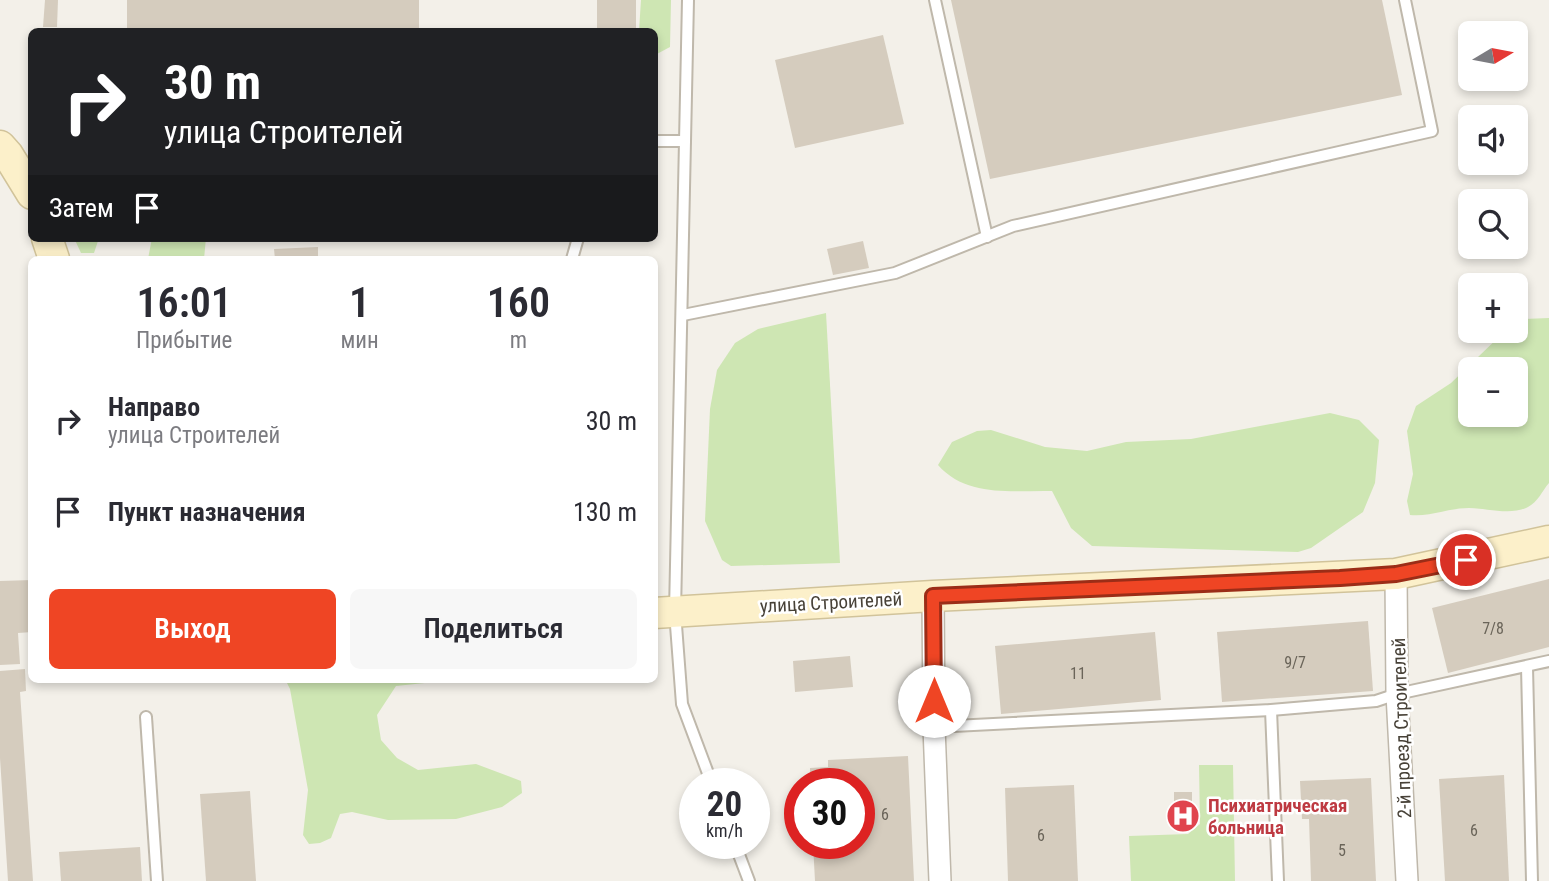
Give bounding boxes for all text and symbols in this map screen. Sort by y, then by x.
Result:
north arrow [1458,21,1528,91]
map controls [1458,21,1528,427]
text: 30 m [164,54,261,111]
icon: right [49,56,140,147]
button: sound [1458,105,1528,175]
text: улица Строителей [164,113,404,151]
icon: arrive [128,189,166,227]
button: search [1458,189,1528,259]
text: Затем [49,193,114,223]
button: + [1458,273,1528,343]
text: 16:01 [136,278,232,327]
text: 1 [349,278,370,327]
text: 160 [487,278,550,327]
text: Прибытие [136,327,232,354]
text: мин [340,327,379,354]
text: m [510,327,527,354]
button: − [1458,357,1528,427]
text: Направо [108,392,200,422]
icon: right [49,402,87,440]
text: 30 m [586,406,637,436]
text: улица Строителей [108,422,280,449]
icon: arrive [49,493,87,531]
text: Пункт назначения [108,497,306,527]
text: 130 m [573,497,637,527]
pin [1436,530,1496,590]
icon: arrive [1447,541,1485,579]
street label: улица Строителей [759,587,903,618]
button: Выход [49,589,336,669]
button: Поделиться [350,589,637,669]
house number: 7/8 [1482,619,1504,638]
street label: 2-й проезд Строителей [1387,637,1416,819]
house number: 9/7 [1284,653,1306,672]
position arrow [897,664,971,738]
house number: 11 [1070,664,1086,683]
speed limit sign: 30 [784,768,875,859]
text: 20 [707,784,742,825]
place label: Психиатрическая больница [1208,794,1347,839]
hospital icon: Психиатрическая больница [1164,797,1202,835]
house number: 6 [881,805,889,824]
text: km/h [706,820,743,841]
house number: 6 [1470,821,1478,840]
house number: 6 [1037,826,1045,845]
house number: 5 [1338,841,1346,860]

